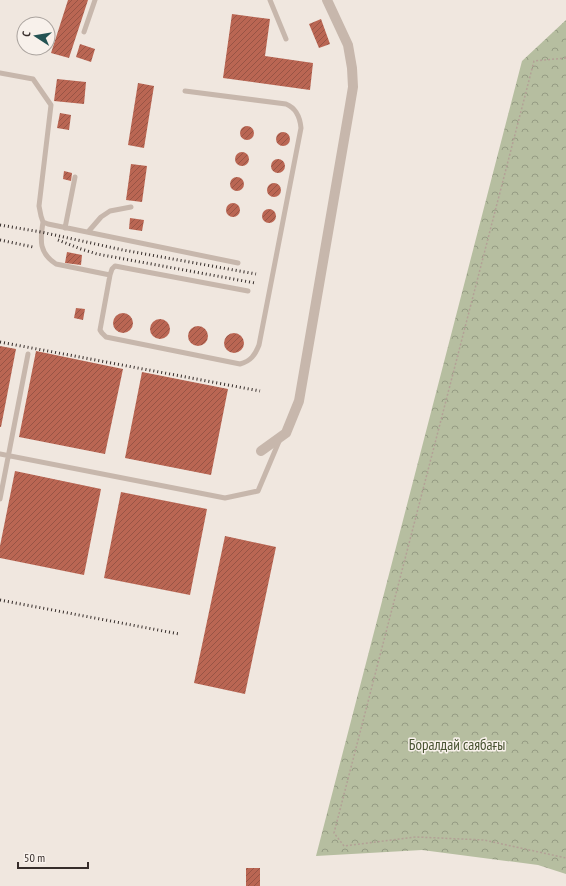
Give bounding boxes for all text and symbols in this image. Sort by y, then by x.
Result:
north arrow [16,16,56,56]
text: С [19,30,34,38]
park label: Боралдай саябағы [409,735,505,754]
scale bar [18,844,88,870]
text: 50 m [24,850,45,865]

